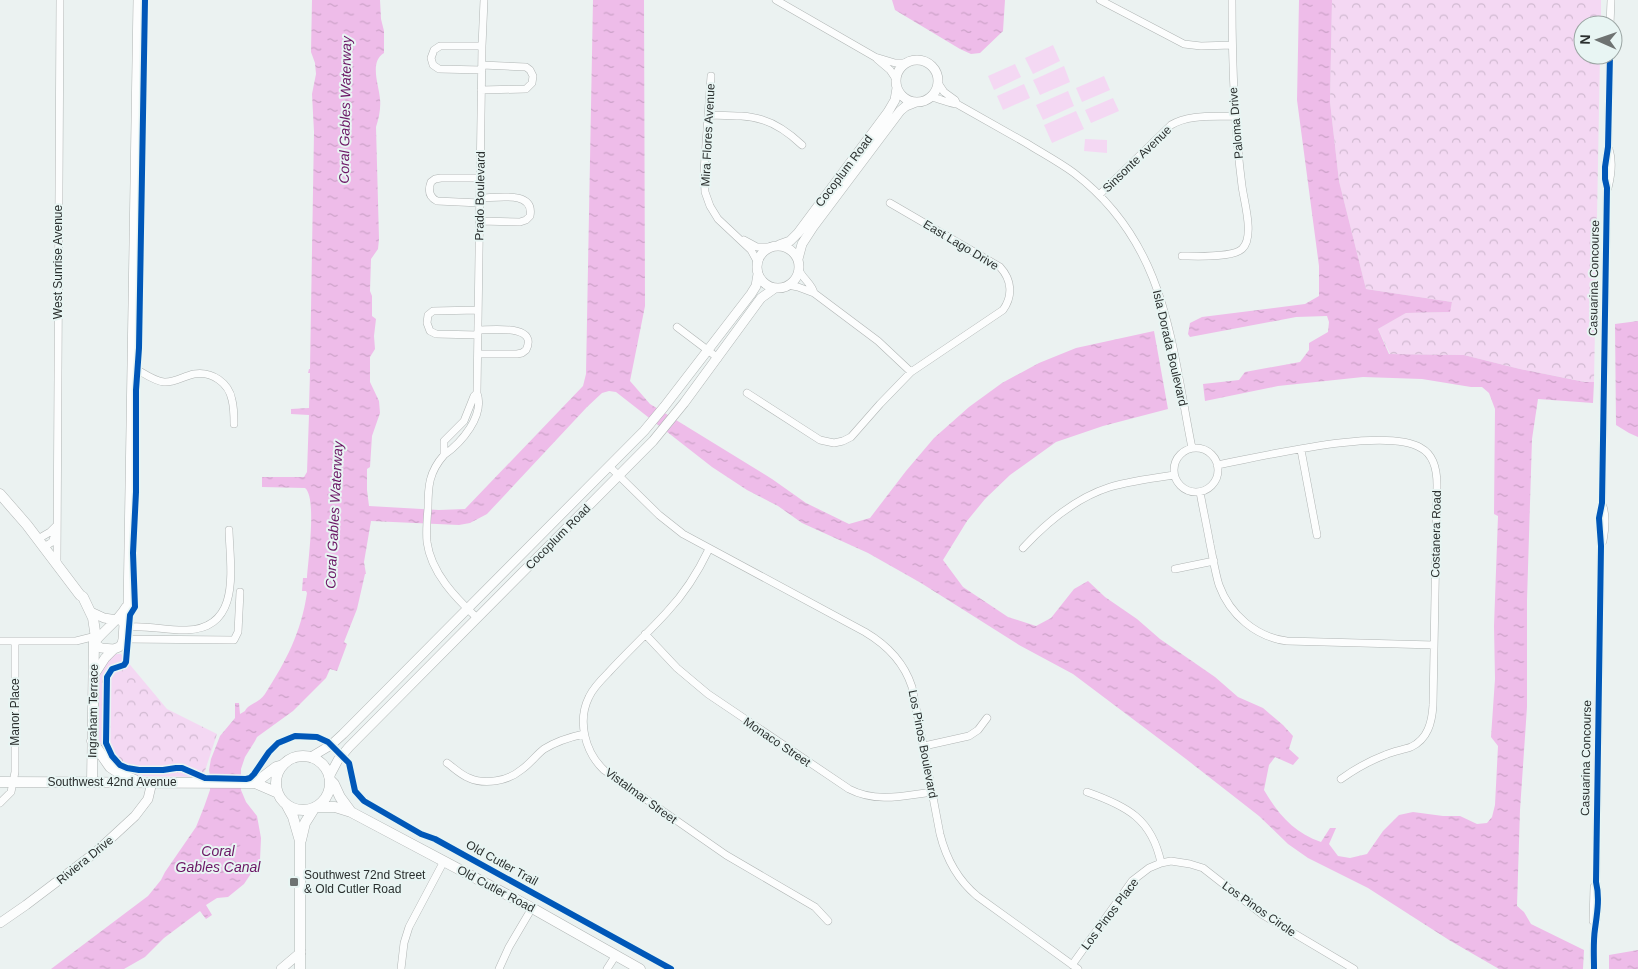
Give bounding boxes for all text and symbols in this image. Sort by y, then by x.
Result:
north arrow [1573,15,1623,65]
text: N [1577,34,1593,45]
water label: Coral Gables Waterway [336,35,354,184]
street label: Mira Flores Avenue [698,83,718,187]
street label: Paloma Drive [1226,86,1246,159]
street label: Sinsonte Avenue [1100,123,1174,195]
street label: Cocoplum Road [813,132,875,210]
street label: Prado Boulevard [472,151,488,241]
street label: West Sunrise Avenue [51,205,65,319]
street label: East Lago Drive [921,217,1001,273]
street label: Casuarina Concourse [1586,220,1602,336]
street label: Isla Dorada Boulevard [1150,289,1190,407]
water label: Coral Gables Waterway [322,440,346,589]
street label: Costanera Road [1428,490,1444,578]
street label: Cocoplum Road [523,502,593,572]
street label: Ingraham Terrace [85,664,101,758]
street label: Manor Place [8,678,22,746]
street label: Los Pinos Boulevard [906,689,940,799]
street label: Casuarina Concourse [1578,700,1594,816]
street label: Monaco Street [741,714,814,770]
street label: Vistalmar Street [602,765,680,827]
street label: Southwest 42nd Avenue [47,775,177,789]
street label: Riviera Drive [54,833,116,887]
street label: Old Cutler Trail [464,837,540,889]
water label: Coral Gables Canal [176,843,261,875]
street label: Old Cutler Road [455,863,537,915]
place label: Southwest 72nd Street & Old Cutler Road [304,868,426,896]
street label: Los Pinos Place [1079,875,1142,953]
marker: Southwest 72nd Street & Old Cutler Road [288,876,300,888]
street label: Los Pinos Circle [1219,878,1299,940]

